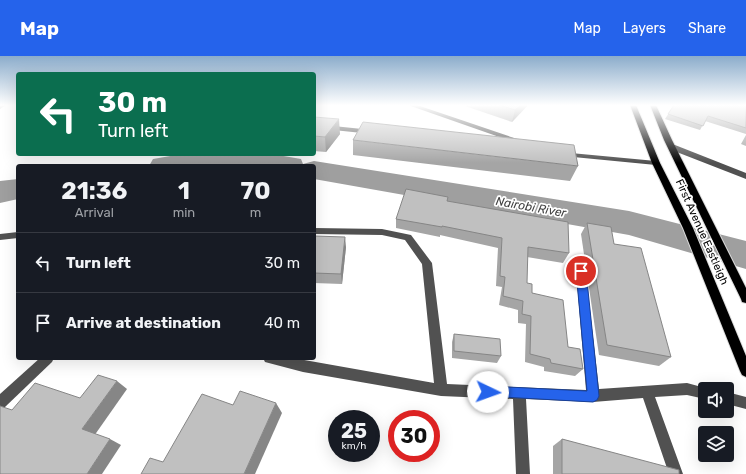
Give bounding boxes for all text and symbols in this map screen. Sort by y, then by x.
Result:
text: Map [20,17,59,40]
text: Map [574,20,601,37]
text: Layers [623,20,666,37]
text: Share [688,20,726,37]
text: 30 m [98,86,167,119]
icon: left [32,88,84,140]
text: Turn left [98,120,168,142]
text: 21:36 [61,177,127,205]
text: 1 [178,177,190,205]
text: 70 [241,177,271,205]
street label: First Avenue Eastleigh [673,177,731,287]
water label: Nairobi River [495,194,568,220]
text: Arrival [75,205,114,220]
text: min [173,205,195,220]
text: m [250,205,261,220]
icon: left [32,252,54,274]
text: Turn left [66,254,131,272]
text: 30 m [264,254,300,272]
pin [564,254,598,288]
icon: arrive [570,260,592,282]
icon: arrive [32,312,54,334]
text: Arrive at destination [66,314,221,332]
text: 40 m [264,314,300,332]
position arrow [467,371,509,413]
map controls [698,382,734,462]
button: sound [698,382,734,418]
speed limit sign: 30 [388,410,440,462]
text: 25 [341,419,367,443]
button: layers [698,426,734,462]
text: km/h [342,440,366,452]

